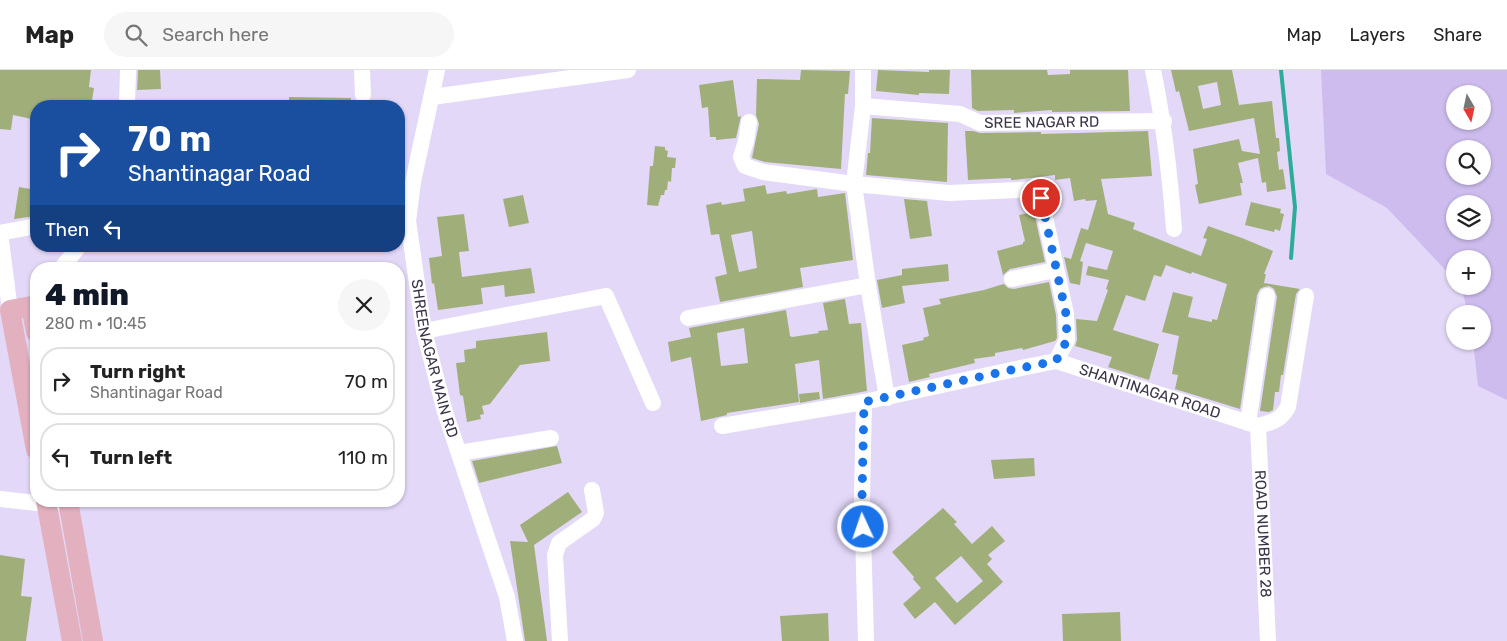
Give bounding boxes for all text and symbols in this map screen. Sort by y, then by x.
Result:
search box [104,12,454,57]
text: Map [25,21,74,49]
icon: search [122,21,150,49]
text: Search here [162,23,269,46]
text: Map [1287,24,1322,46]
text: Layers [1350,24,1405,46]
text: Share [1433,24,1482,46]
north arrow [1446,85,1491,130]
map controls [1446,85,1491,350]
street label: SREE NAGAR RD [984,113,1099,132]
text: 70 m [128,118,211,160]
icon: right [45,120,110,185]
button: search [1446,140,1491,185]
text: Shantinagar Road [128,160,310,187]
pin [1020,177,1062,219]
icon: arrive [1027,184,1055,212]
button: layers [1446,195,1491,240]
icon: left [99,215,127,243]
text: Then [45,218,89,241]
button: + [1446,250,1491,295]
text: 4 min [45,277,129,313]
street label: SHREENAGAR MAIN RD [408,278,462,440]
button: close [338,279,390,331]
button: − [1446,305,1491,350]
text: 280 m · 10:45 [45,314,147,333]
text: Turn right [90,360,185,383]
street label: SHANTINAGAR ROAD [1077,360,1223,422]
icon: right [47,367,75,395]
text: 70 m [345,370,388,393]
text: Shantinagar Road [90,383,223,402]
icon: left [47,443,75,471]
text: Turn left [90,446,172,469]
text: 110 m [338,446,388,469]
street label: ROAD NUMBER 28 [1251,470,1275,598]
position arrow [836,500,888,552]

